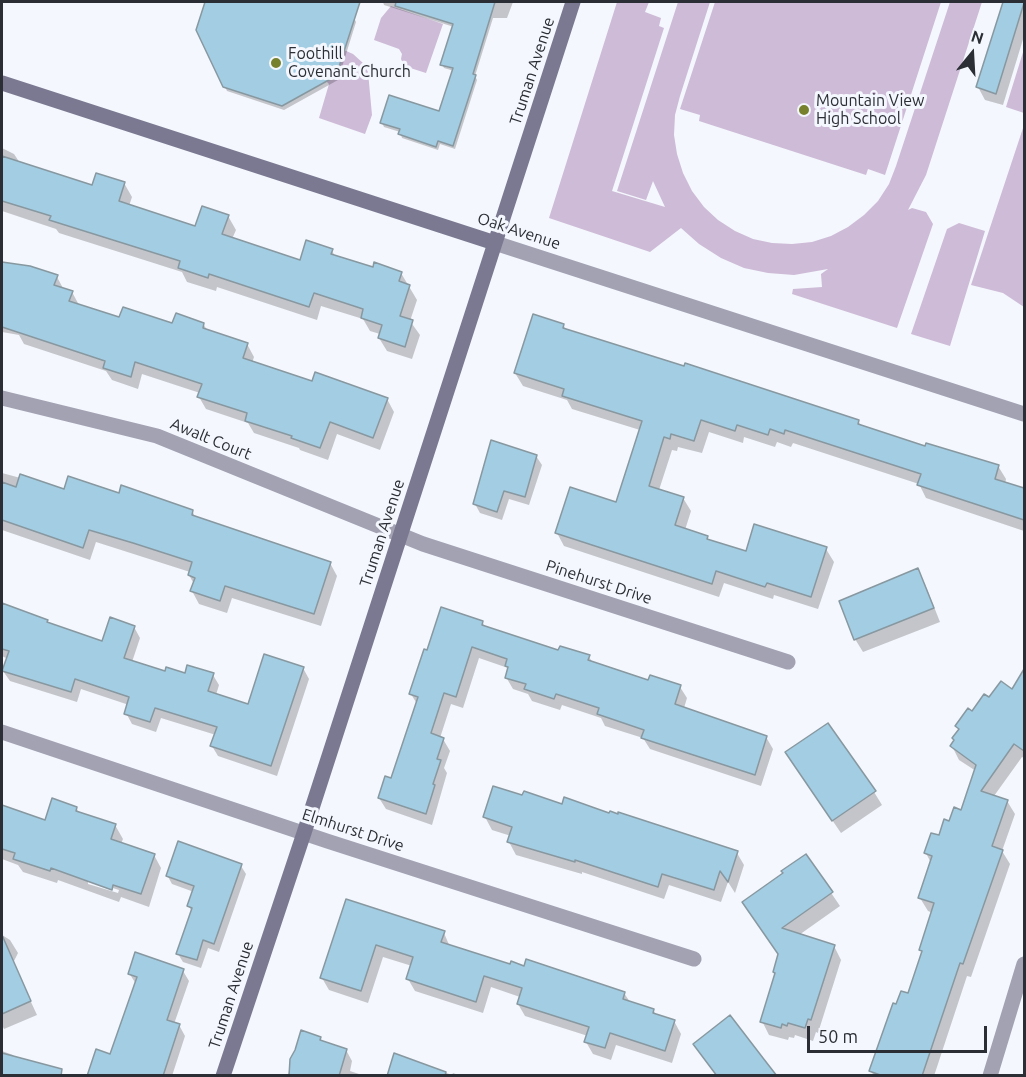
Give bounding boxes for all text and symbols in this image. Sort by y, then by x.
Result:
street label: Truman Avenue [506,15,558,127]
north arrow [942,24,1002,84]
text: N [969,26,986,47]
place label: Foothill Covenant Church [288,44,411,82]
marker: Foothill Covenant Church [269,56,283,70]
place label: Mountain View High School [816,91,925,129]
marker: Mountain View High School [797,103,811,117]
street label: Oak Avenue [475,209,563,253]
street label: Awalt Court [168,414,254,464]
street label: Truman Avenue [356,477,408,589]
street label: Pinehurst Drive [543,556,655,608]
street label: Elmhurst Drive [300,804,406,856]
street label: Truman Avenue [205,939,257,1051]
scale bar [810,1014,990,1052]
text: 50 m [818,1026,858,1046]

